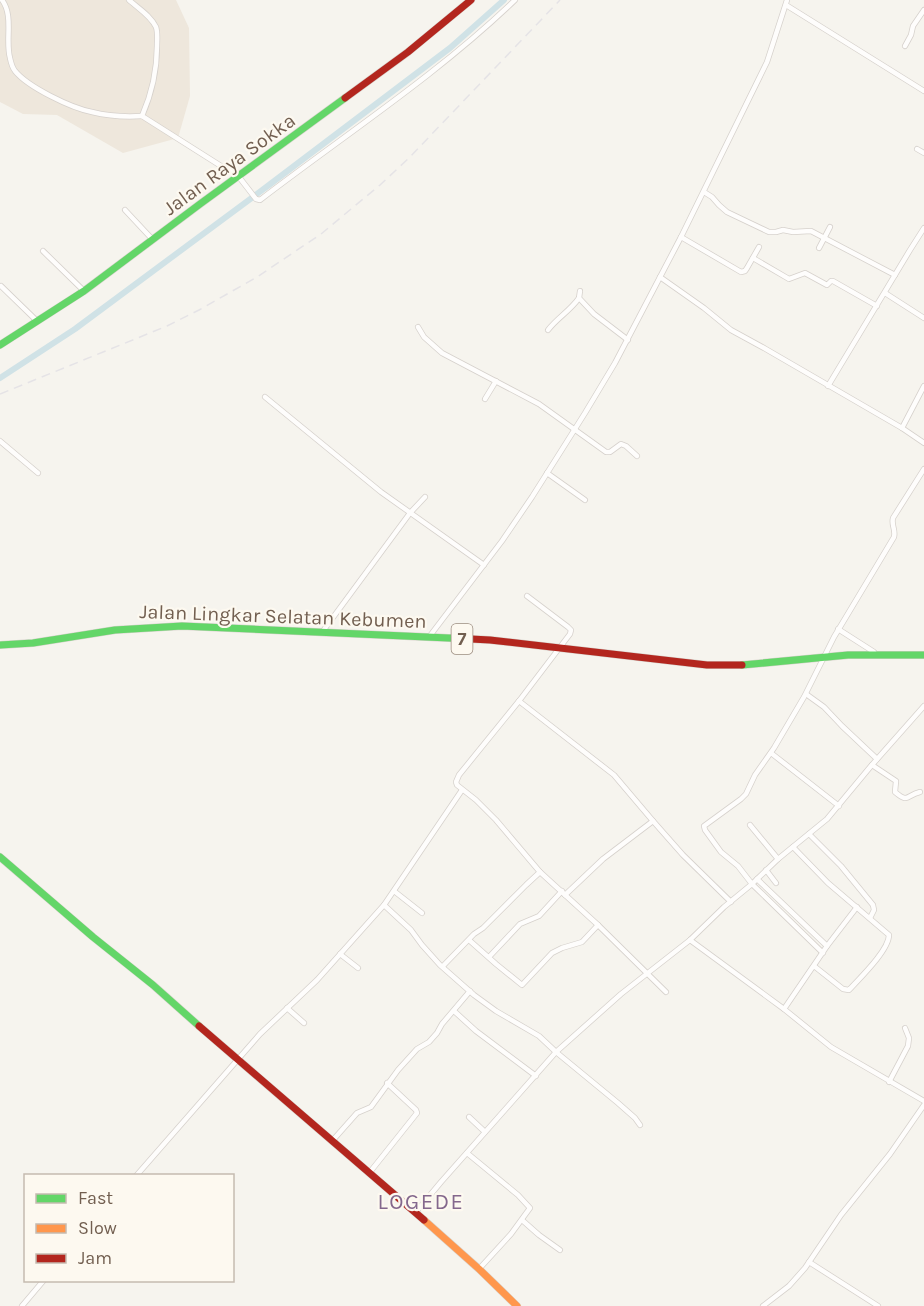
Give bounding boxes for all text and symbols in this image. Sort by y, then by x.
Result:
street label: Jalan Raya Sokka [159,109,300,220]
street label: Jalan Lingkar Selatan Kebumen [139,600,427,633]
road number: 7 [452,624,472,654]
legend [24,1174,234,1282]
text: Fast [78,1187,113,1209]
district label: LOGEDE [378,1189,464,1215]
text: Slow [78,1217,117,1239]
text: Jam [78,1247,112,1269]

